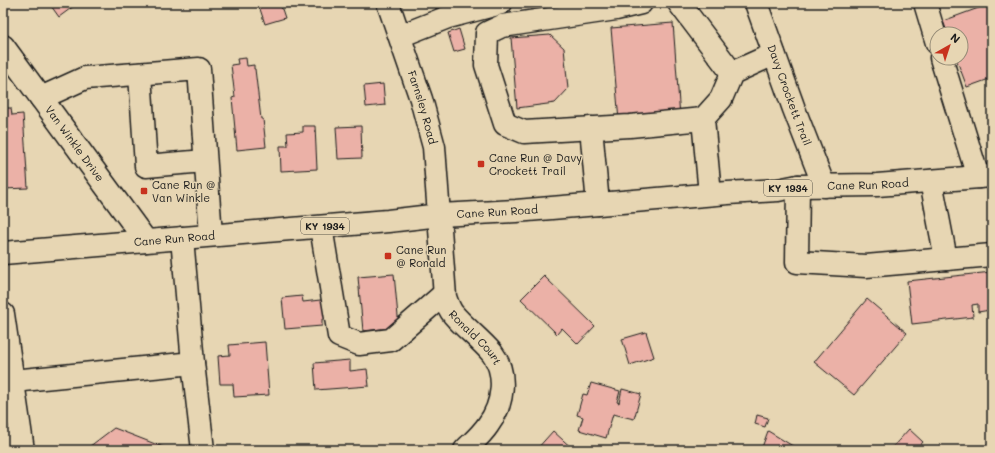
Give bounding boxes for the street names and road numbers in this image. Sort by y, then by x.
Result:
street label: Davy Crockett Trail [765,42,815,148]
street label: Farnsley Road [405,68,441,146]
street label: Van Winkle Drive [42,102,108,184]
street label: Cane Run Road [827,175,909,193]
road number: KY 1934 [764,180,812,196]
street label: Cane Run Road [456,201,538,221]
road number: KY 1934 [301,218,349,234]
street label: Cane Run Road [133,227,216,249]
street label: Ronald Court [446,307,506,367]

